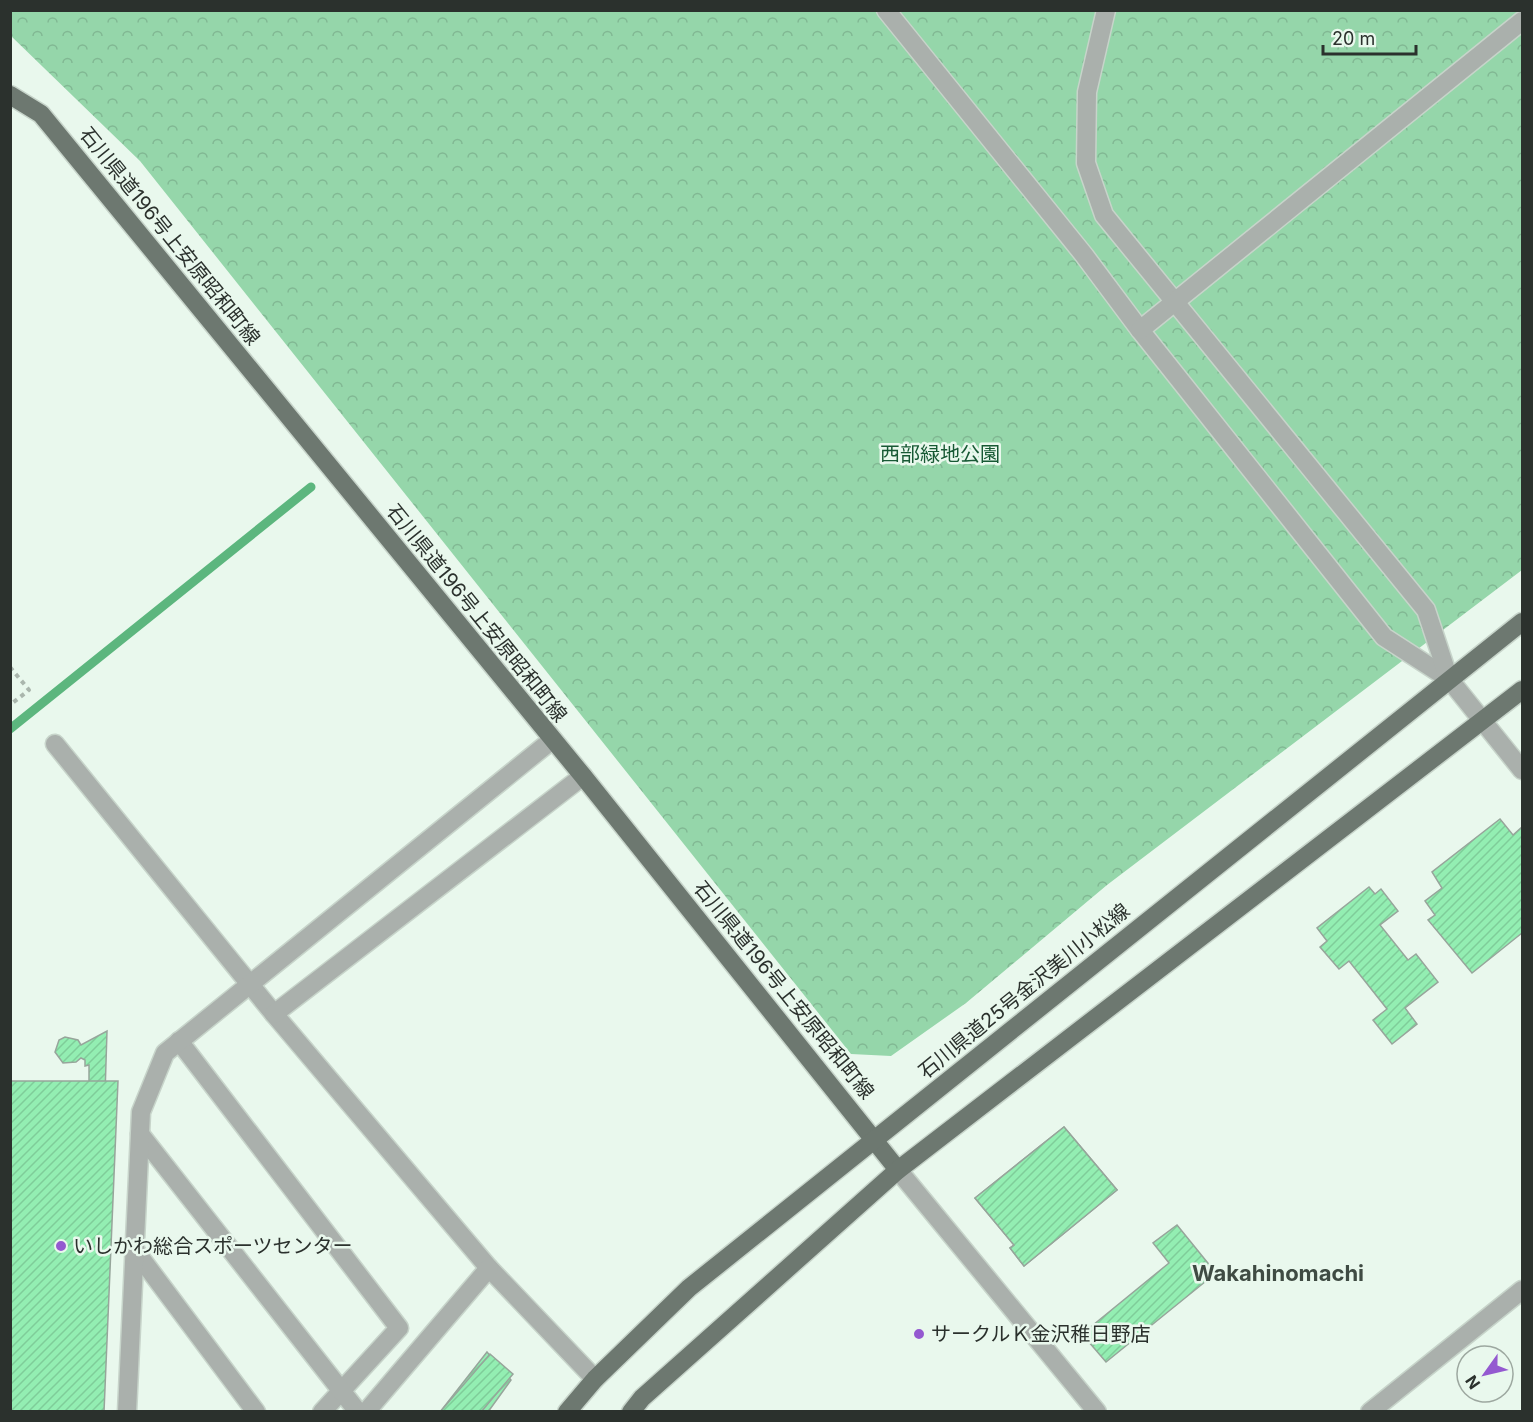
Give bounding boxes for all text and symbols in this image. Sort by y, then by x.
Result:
scale bar [1323,18,1416,56]
text: 20 m [1332,28,1375,49]
street label: 石川県道196号上安原昭和町線 [75,122,265,350]
park label: 西部緑地公園 [880,442,1000,466]
street label: 石川県道196号上安原昭和町線 [382,499,572,727]
street label: 石川県道196号上安原昭和町線 [689,876,879,1104]
street label: 石川県道25号金沢美川小松線 [914,898,1134,1084]
place label: いしかわ総合スポーツセンター [73,1234,353,1258]
marker: いしかわ総合スポーツセンター [54,1239,68,1253]
district label: Wakahinomachi [1192,1260,1364,1286]
place label: サークルＫ金沢稚日野店 [931,1322,1150,1346]
marker: サークルＫ金沢稚日野店 [912,1327,926,1341]
north arrow [1455,1344,1515,1404]
text: N [1461,1372,1484,1393]

